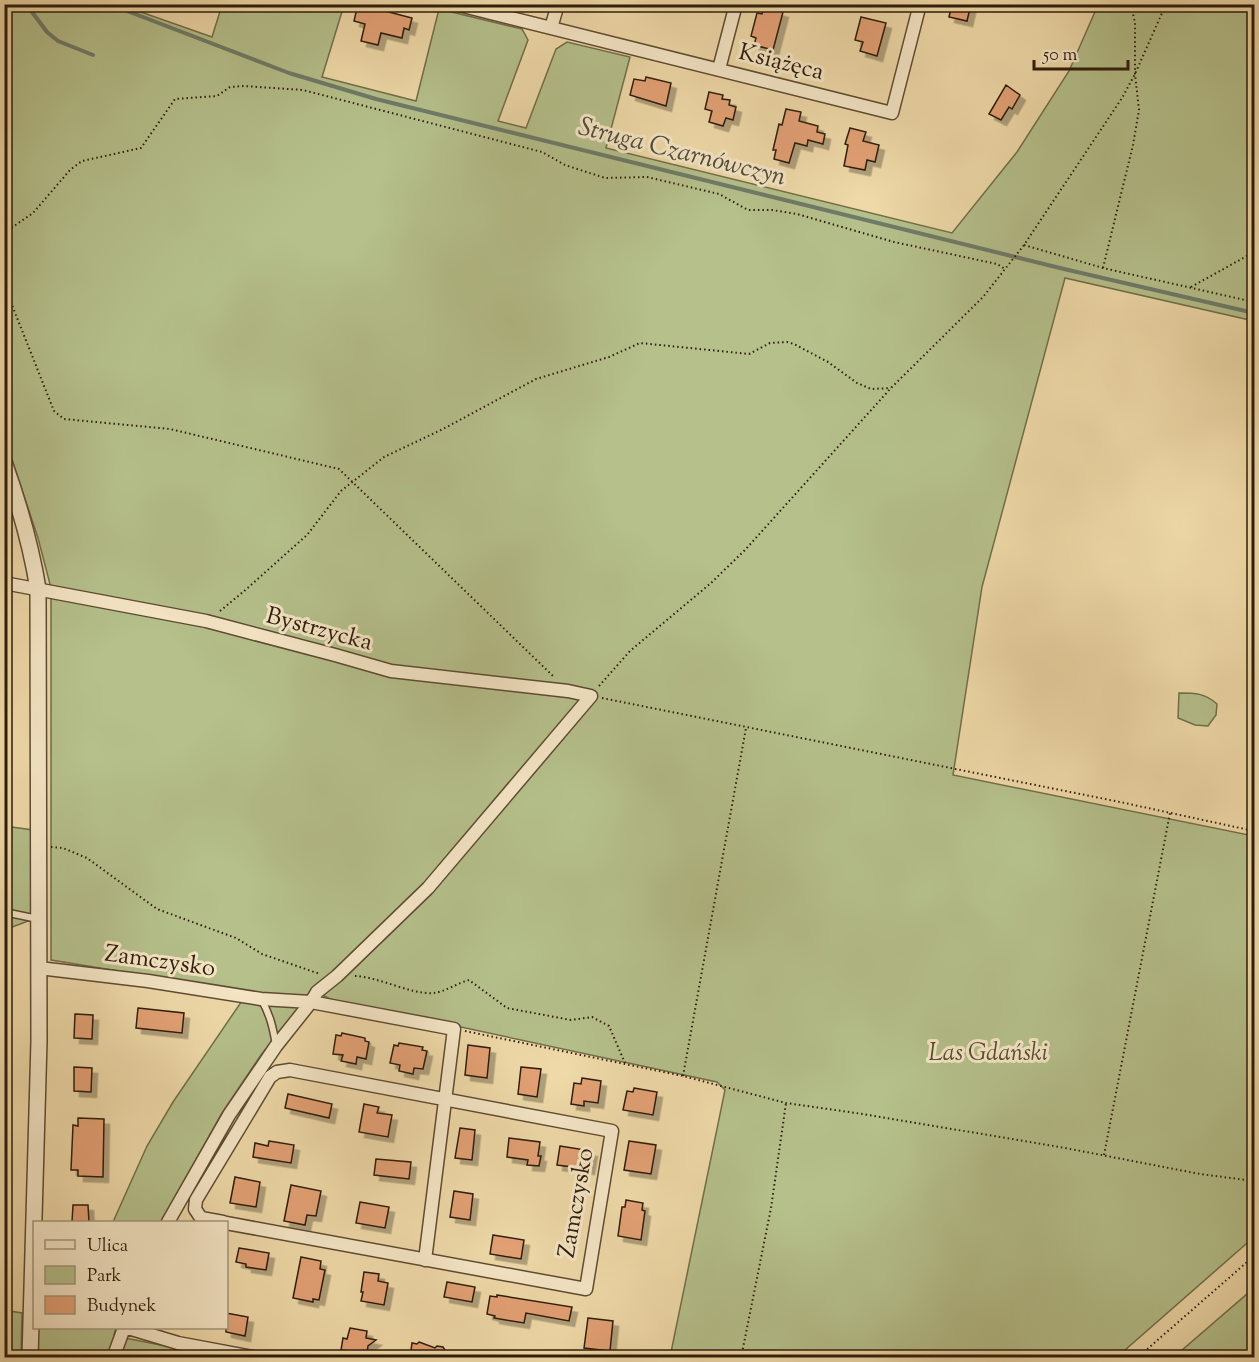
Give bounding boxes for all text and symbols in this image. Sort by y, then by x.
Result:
scale bar [1034,33,1128,71]
street label: Książęca [735,36,827,90]
text: 50 m [1042,43,1078,69]
water label: Struga Czarnówczyn [574,109,790,197]
street label: Bystrzycka [262,599,376,661]
street label: Zamczysko [103,937,217,987]
park label: Las Gdański [928,1037,1048,1071]
street label: Zamczysko [551,1145,603,1261]
legend [33,1221,228,1329]
text: Ulica [87,1234,128,1260]
text: Park [87,1264,122,1290]
text: Budynek [87,1294,156,1320]

